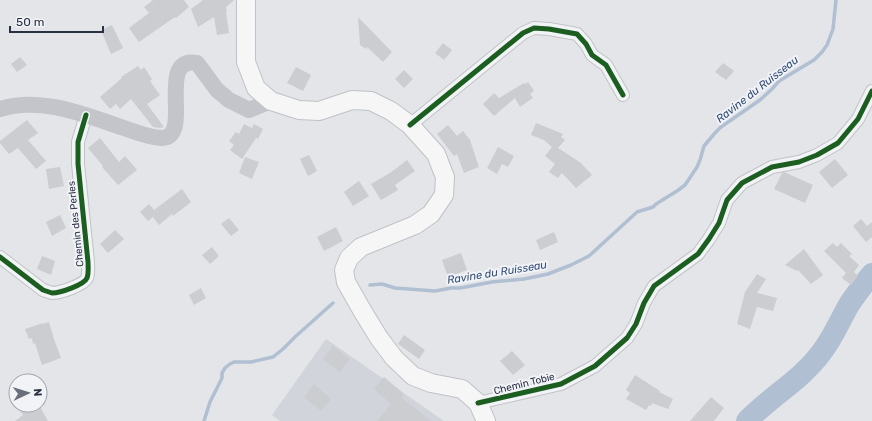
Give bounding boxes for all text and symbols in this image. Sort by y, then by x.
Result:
scale bar [10,8,103,34]
text: 50 m [16,15,44,29]
water label: Ravine du Ruisseau [714,53,801,126]
street label: Chemin des Perles [66,180,86,267]
water label: Ravine du Ruisseau [446,258,548,287]
street label: Chemin Tobie [492,370,556,397]
north arrow [8,373,48,413]
text: N [31,388,44,397]

